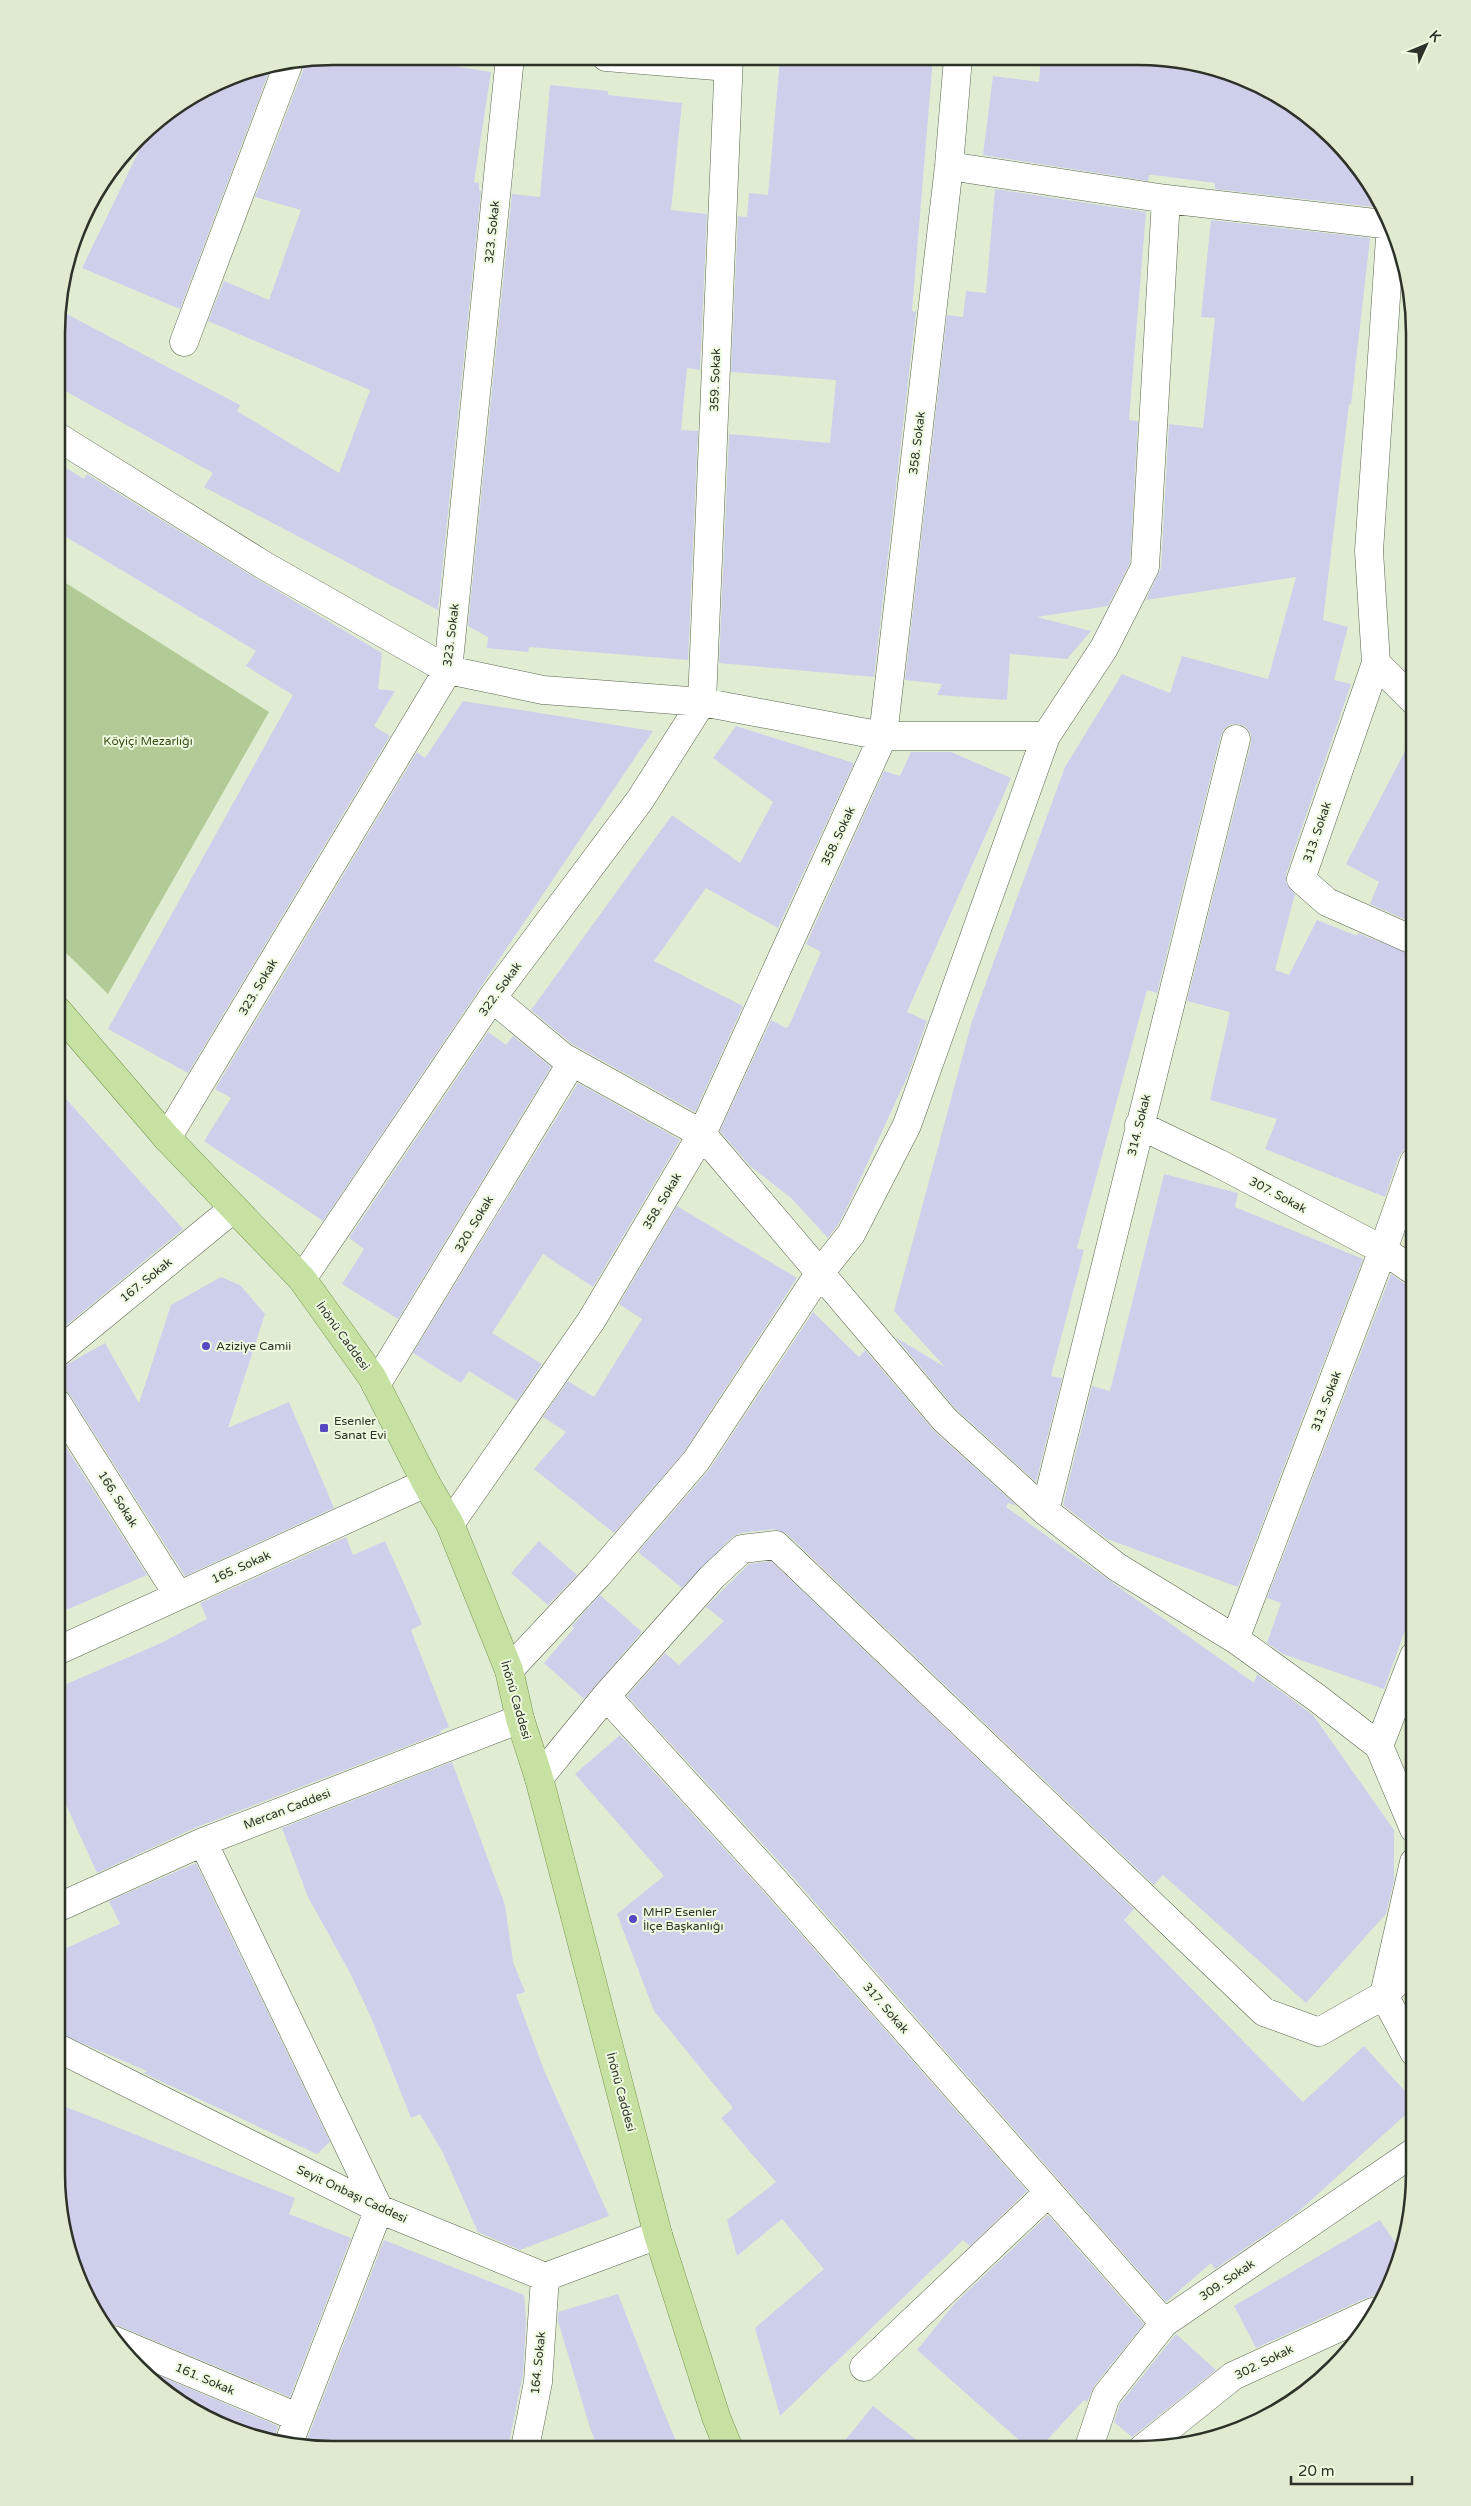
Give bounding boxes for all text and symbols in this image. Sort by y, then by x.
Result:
north arrow [1401,20,1451,70]
text: K [1426,27,1445,46]
street label: 323. Sokak [482,199,502,264]
street label: 359. Sokak [707,348,723,412]
street label: 358. Sokak [906,410,928,475]
street label: 323. Sokak [440,602,462,667]
park label: Köyiçi Mezarlığı [103,734,193,748]
street label: 313. Sokak [1300,799,1334,864]
street label: 358. Sokak [818,804,858,868]
street label: 323. Sokak [236,956,281,1018]
street label: 322. Sokak [476,959,525,1019]
street label: 314. Sokak [1125,1092,1154,1157]
street label: 358. Sokak [640,1170,685,1232]
street label: 307. Sokak [1247,1174,1309,1216]
street label: 320. Sokak [452,1193,497,1255]
street label: 167. Sokak [117,1255,175,1305]
street label: İnönü Caddesi [313,1299,373,1373]
place label: Aziziye Camii [216,1339,291,1353]
marker: Aziziye Camii [200,1340,212,1352]
street label: 313. Sokak [1308,1369,1344,1433]
place label: Esenler Sanat Evi [334,1414,387,1442]
marker: Esenler Sanat Evi [318,1422,330,1434]
street label: 166. Sokak [95,1468,141,1530]
street label: 165. Sokak [209,1548,273,1586]
street label: İnönü Caddesi [498,1659,534,1741]
street label: Mercan Caddesi [242,1786,332,1832]
place label: MHP Esenler İlçe Başkanlığı [643,1905,723,1933]
marker: MHP Esenler İlçe Başkanlığı [627,1913,639,1925]
street label: 317. Sokak [860,1980,912,2037]
street label: İnönü Caddesi [604,2051,638,2133]
street label: Seyit Onbaşı Caddesi [295,2162,409,2226]
street label: 309. Sokak [1197,2256,1258,2303]
street label: 164. Sokak [528,2330,548,2395]
street label: 302. Sokak [1233,2342,1296,2382]
street label: 161. Sokak [173,2360,237,2398]
scale bar [1291,2454,1412,2486]
text: 20 m [1298,2462,1335,2480]

